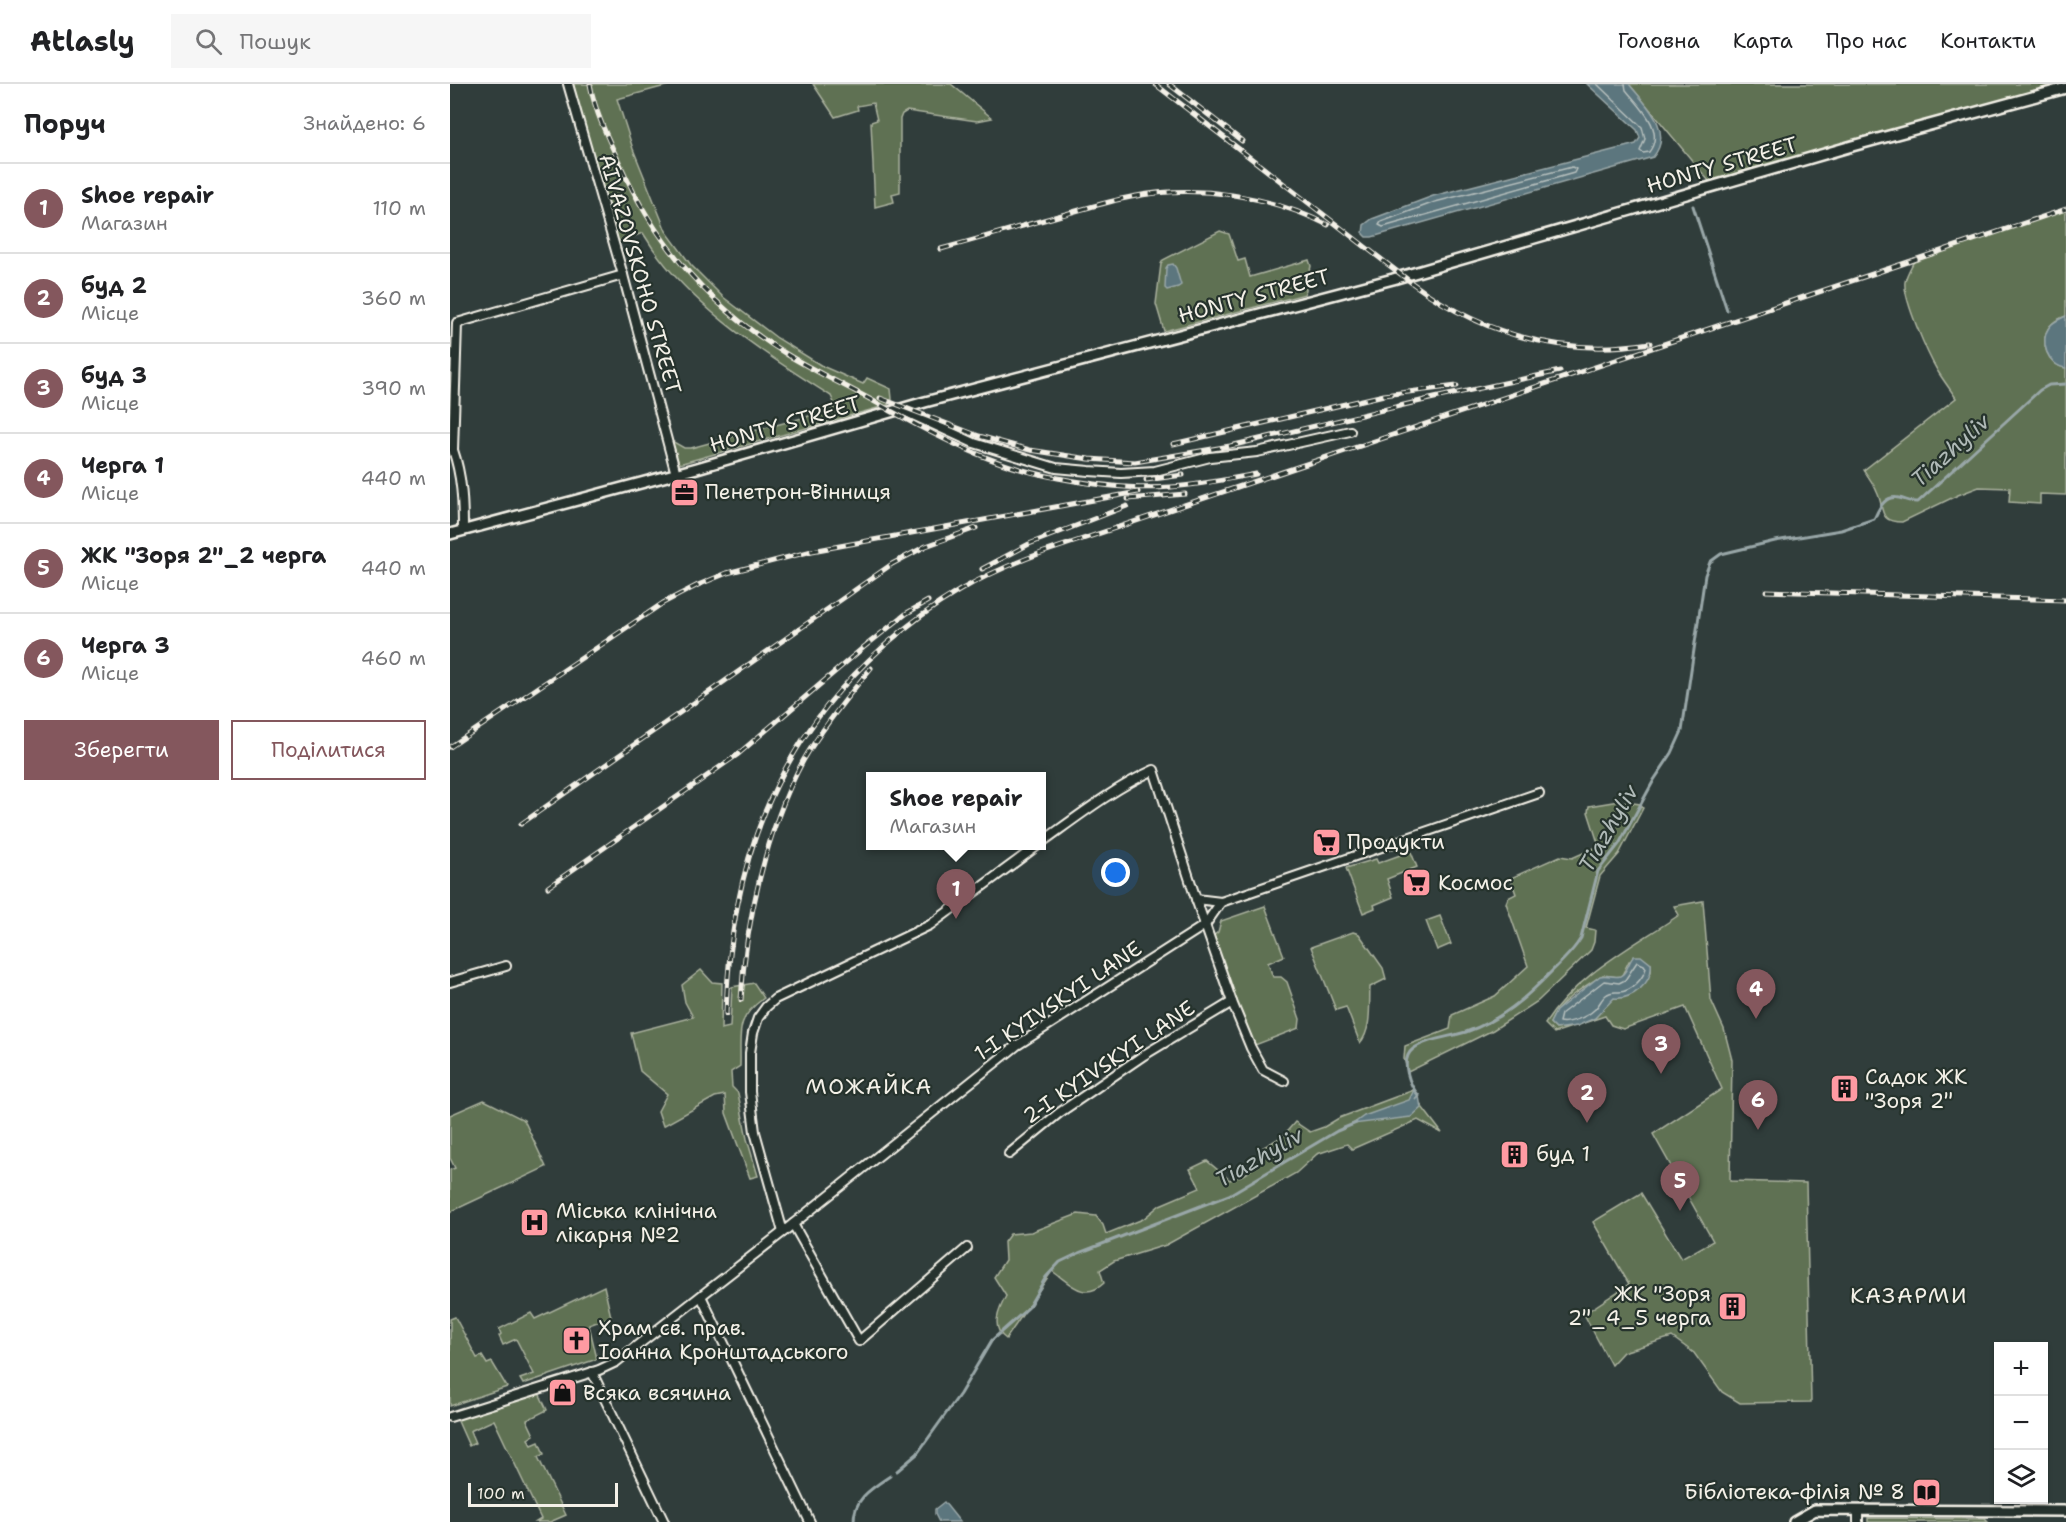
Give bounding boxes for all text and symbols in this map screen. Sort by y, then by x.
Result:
search box [171,14,591,68]
text: Atlasly [30,22,135,60]
icon: search [192,25,225,58]
text: Пошук [240,27,311,56]
text: Головна [1618,27,1700,55]
text: Карта [1733,27,1793,55]
text: Про нас [1826,27,1907,55]
text: Контакти [1940,27,2036,55]
text: Поруч [24,106,106,141]
text: Знайдено: 6 [303,110,426,136]
street label: HONTY STREET [1643,130,1801,200]
street label: AIVAZOVSKOHO STREET [592,151,688,397]
text: Shoe repair [81,181,214,210]
text: 1 [39,195,48,221]
text: 110 m [372,195,426,221]
text: Магазин [81,210,168,236]
street label: HONTY STREET [1175,262,1333,330]
text: буд 2 [81,271,147,300]
text: 2 [37,285,51,311]
text: 360 m [361,285,426,311]
text: Місце [81,300,139,326]
text: буд 3 [81,361,147,390]
text: 3 [37,375,51,401]
text: 390 m [361,375,426,401]
street label: HONTY STREET [706,389,864,459]
text: Місце [81,390,139,416]
water label: Tiazhyliv [1905,407,1997,494]
text: Черга 1 [81,451,164,480]
text: 4 [37,465,51,491]
text: 440 m [361,465,426,491]
office icon: Пенетрон-Вінниця [668,476,700,508]
place label: Пенетрон-Вінниця [705,478,891,506]
text: Місце [81,480,139,506]
text: ЖК "Зоря 2"_2 черга [81,541,326,570]
text: 5 [37,555,50,581]
text: 440 m [361,555,426,581]
text: Місце [81,570,139,596]
text: Черга 3 [81,631,170,660]
text: 6 [37,645,51,671]
text: 460 m [361,645,426,671]
text: Місце [81,660,139,686]
button: Зберегти [24,720,219,780]
button: Поділитися [231,720,426,780]
popup [866,772,1046,850]
water label: Tiazhyliv [1572,778,1646,877]
text: Shoe repair [889,784,1023,813]
text: Магазин [889,813,976,839]
supermarket icon: Продукти [1310,826,1342,858]
place label: Продукти [1347,828,1445,856]
your location [1101,858,1130,887]
supermarket icon: Космос [1401,867,1433,899]
place label: Космос [1438,869,1513,897]
pin: 1 [936,870,976,919]
street label: 1-I KYIVSKYI LANE [969,934,1147,1068]
pin: 4 [1736,970,1776,1019]
street label: 2-I KYIVSKYI LANE [1018,994,1200,1130]
pin: 3 [1642,1024,1680,1074]
place label: Садок ЖК "Зоря 2" [1865,1063,1968,1115]
district label: МОЖАЙКА [805,1072,933,1101]
building icon: Садок ЖК "Зоря 2" [1828,1073,1860,1105]
pin: 2 [1568,1074,1606,1123]
pin: 6 [1738,1080,1778,1130]
water label: Tiazhyliv [1210,1120,1309,1194]
building icon: буд 1 [1499,1138,1531,1170]
place label: буд 1 [1536,1140,1590,1168]
pin: 5 [1660,1162,1700,1211]
place label: Міська клінічна лікарня №2 [556,1197,717,1249]
hospital icon: Міська клінічна лікарня №2 [519,1207,551,1239]
place label: ЖК "Зоря 2"_4_5 черга [1568,1280,1711,1332]
district label: КАЗАРМИ [1850,1281,1968,1310]
building icon: ЖК "Зоря 2"_4_5 черга [1716,1290,1748,1322]
place label: Храм св. прав. Іоанна Кронштадського [598,1314,848,1366]
church icon: Храм св. прав. Іоанна Кронштадського [561,1324,593,1356]
map controls [1994,1342,2048,1504]
button: + [1994,1342,2048,1396]
shop icon: Всяка всячина [546,1377,578,1409]
place label: Всяка всячина [583,1379,731,1407]
button: − [1994,1396,2048,1450]
button: layers [1994,1450,2048,1504]
library icon: Бібліотека-філія № 8 [1910,1476,1942,1508]
place label: Бібліотека-філія № 8 [1684,1478,1905,1506]
scale bar [468,1480,618,1508]
text: 100 m [477,1483,525,1504]

